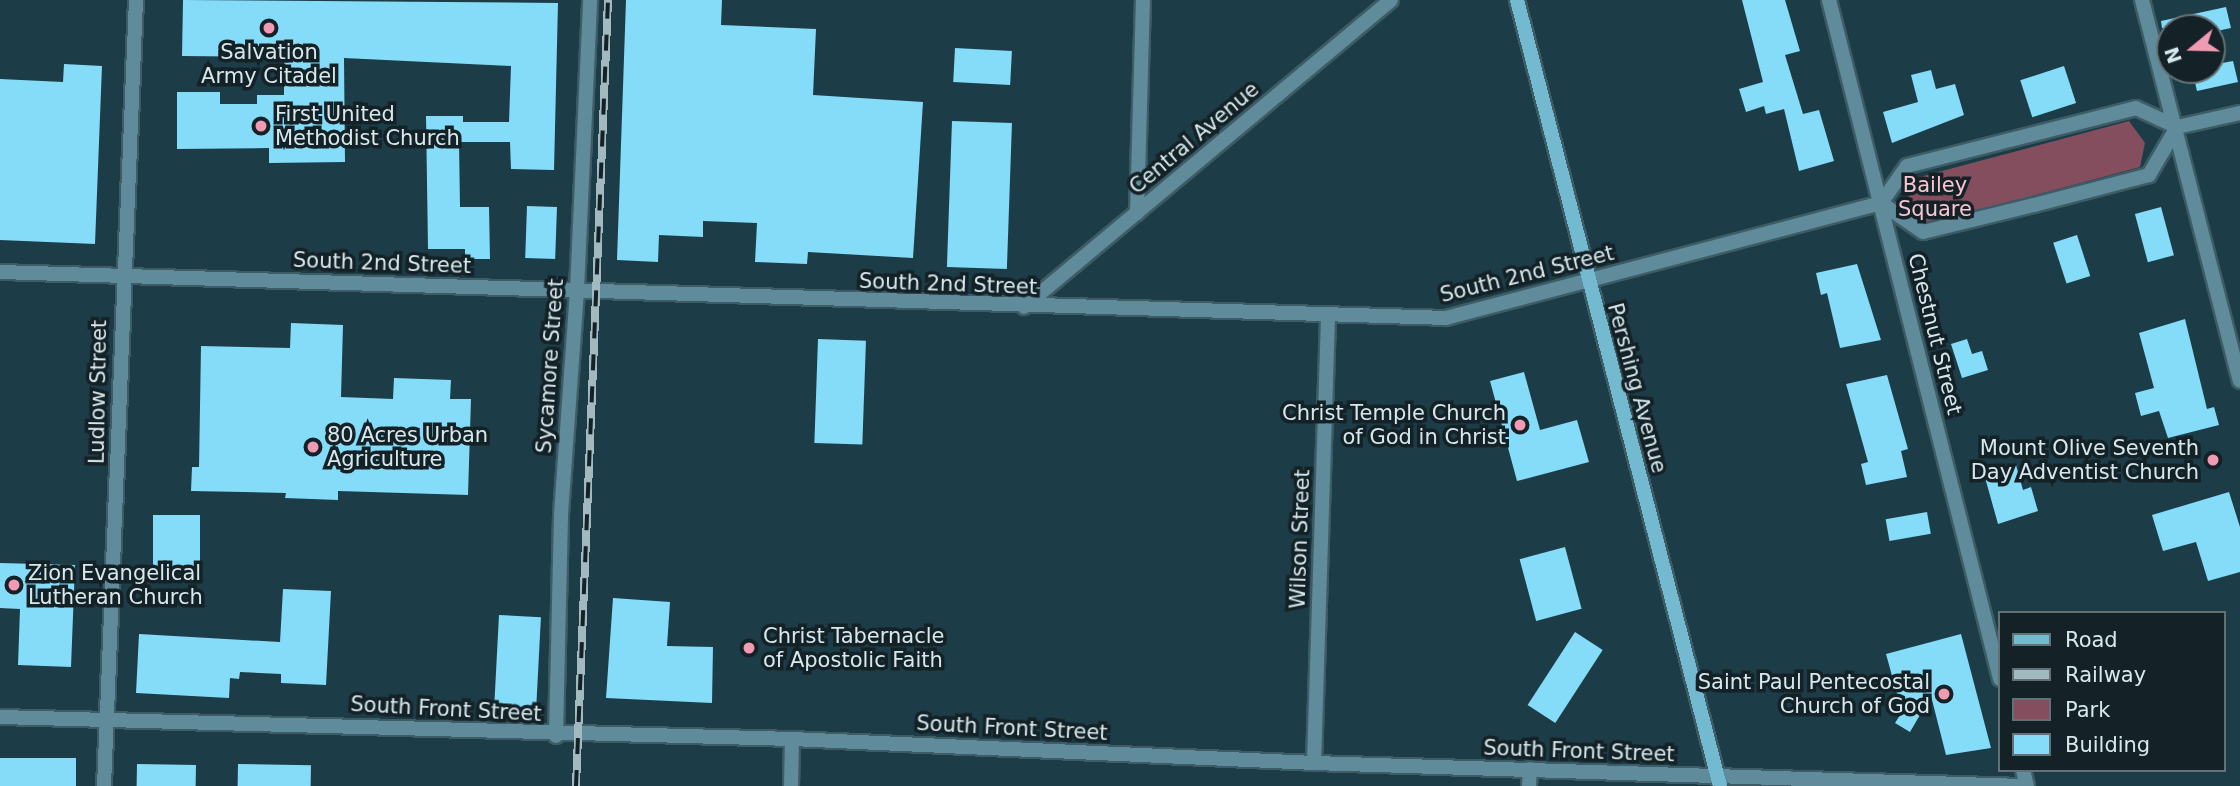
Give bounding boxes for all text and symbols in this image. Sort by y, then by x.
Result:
north arrow [2156,14,2226,84]
marker: Salvation Army Citadel [261,20,277,36]
place label: Salvation Army Citadel [201,39,337,89]
text: N [2160,44,2186,66]
street label: Central Avenue [1124,77,1264,199]
place label: First United Methodist Church [275,101,460,151]
marker: First United Methodist Church [253,118,269,134]
park label: Bailey Square [1898,172,1972,222]
street label: South 2nd Street [1438,240,1616,308]
street label: South 2nd Street [293,247,471,279]
street label: Chestnut Street [1903,251,1967,417]
street label: South 2nd Street [859,268,1037,300]
street label: Sycamore Street [531,278,569,454]
street label: Pershing Avenue [1602,300,1672,476]
street label: Ludlow Street [84,320,112,464]
place label: Christ Temple Church of God in Christ [1282,400,1506,450]
marker: Christ Temple Church of God in Christ [1512,417,1528,433]
place label: 80 Acres Urban Agriculture [327,422,488,472]
place label: Mount Olive Seventh Day Adventist Church [1971,435,2199,485]
marker: 80 Acres Urban Agriculture [305,439,321,455]
marker: Mount Olive Seventh Day Adventist Church [2205,452,2221,468]
street label: Wilson Street [1285,469,1315,609]
place label: Zion Evangelical Lutheran Church [28,560,203,610]
marker: Zion Evangelical Lutheran Church [6,577,22,593]
legend [1998,611,2226,772]
place label: Christ Tabernacle of Apostolic Faith [763,623,945,673]
text: Road [2065,628,2118,652]
marker: Christ Tabernacle of Apostolic Faith [741,640,757,656]
text: Railway [2065,663,2146,687]
place label: Saint Paul Pentecostal Church of God [1698,669,1930,719]
marker: Saint Paul Pentecostal Church of God [1936,686,1952,702]
street label: South Front Street [350,691,542,727]
text: Park [2065,698,2110,722]
street label: South Front Street [916,710,1108,746]
text: Building [2065,733,2150,757]
street label: South Front Street [1483,735,1675,767]

